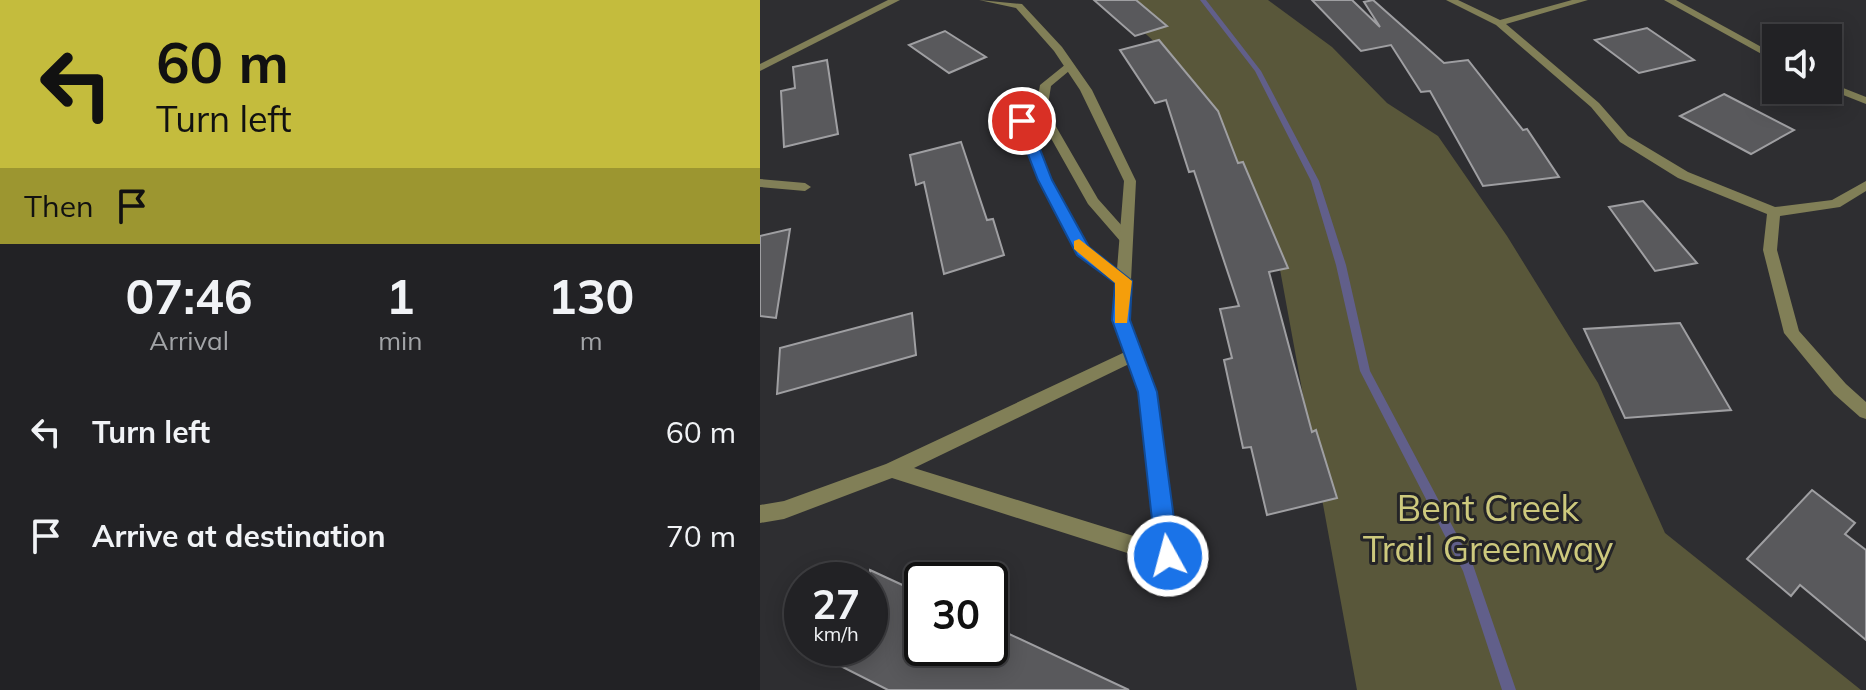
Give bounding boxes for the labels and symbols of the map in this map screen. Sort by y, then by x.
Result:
pin [988,87,1056,155]
park label: Bent Creek Trail Greenway [1363,485,1613,571]
position arrow [1126,514,1210,598]
speed limit sign: 30 [904,562,1008,666]

